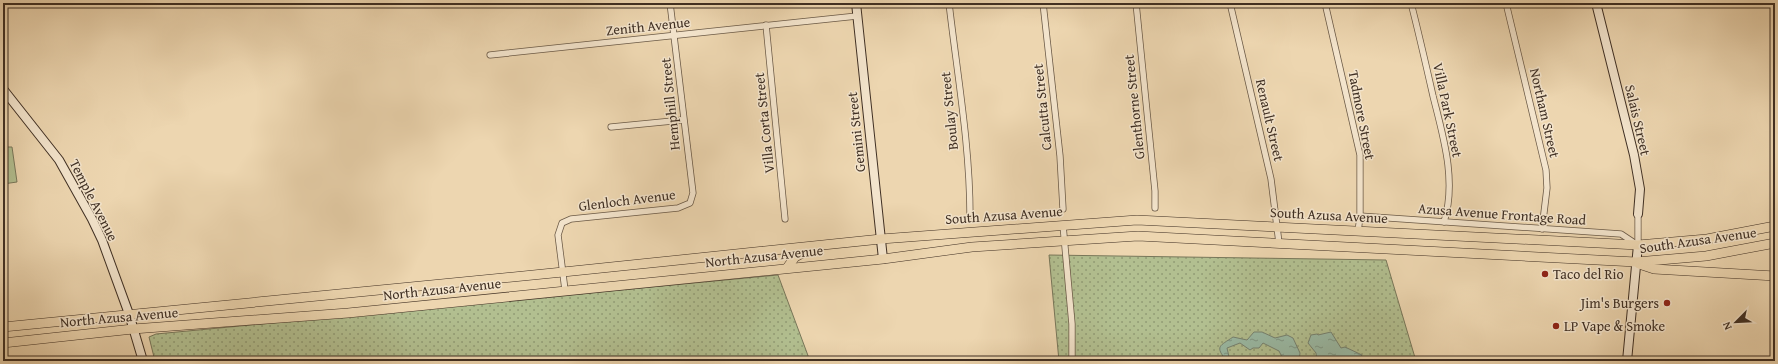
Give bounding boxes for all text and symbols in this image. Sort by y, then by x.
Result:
street label: Zenith Avenue [605,12,692,40]
street label: Glenthorne Street [1119,54,1149,160]
street label: Hemphill Street [655,57,685,151]
street label: Villa Park Street [1428,61,1468,159]
street label: Calcutta Street [1028,63,1056,151]
street label: Northam Street [1525,66,1565,160]
street label: Tadmore Street [1344,69,1380,161]
street label: Boulay Street [935,71,963,151]
street label: Villa Corta Street [749,72,779,174]
street label: Renault Street [1251,77,1289,163]
street label: Salais Street [1620,83,1656,157]
street label: Gemini Street [842,91,870,173]
street label: Temple Avenue [65,156,123,245]
street label: Glenloch Avenue [577,184,677,216]
street label: Azusa Avenue Frontage Road [1417,198,1587,230]
street label: South Azusa Avenue [944,201,1064,229]
street label: South Azusa Avenue [1270,202,1389,228]
street label: South Azusa Avenue [1638,222,1758,258]
street label: North Azusa Avenue [704,240,824,272]
place label: Taco del Rio [1553,264,1624,284]
marker: Taco del Rio [1540,269,1550,279]
street label: North Azusa Avenue [382,273,502,305]
place label: Jim's Burgers [1579,293,1659,313]
marker: Jim's Burgers [1662,298,1672,308]
street label: North Azusa Avenue [59,302,179,332]
north arrow [1716,302,1756,342]
place label: LP Vape & Smoke [1564,316,1665,336]
text: N [1718,319,1736,333]
marker: LP Vape & Smoke [1551,321,1561,331]

